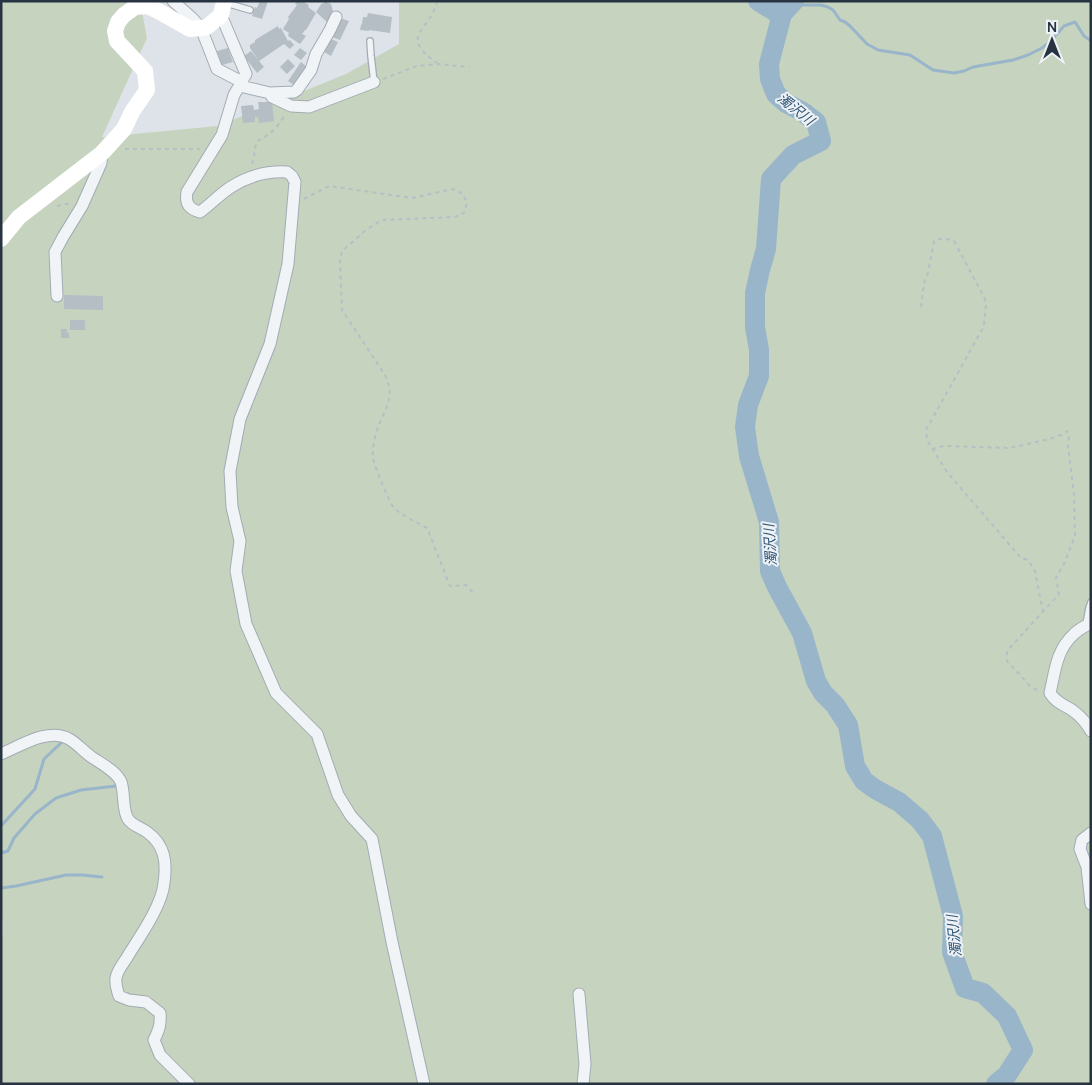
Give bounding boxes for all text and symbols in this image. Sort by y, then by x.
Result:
north arrow [1027,15,1077,65]
text: N [1047,17,1057,36]
water label: 濁沢川 [774,88,820,130]
water label: 濁沢川 [758,521,780,567]
water label: 濁沢川 [942,912,965,958]

